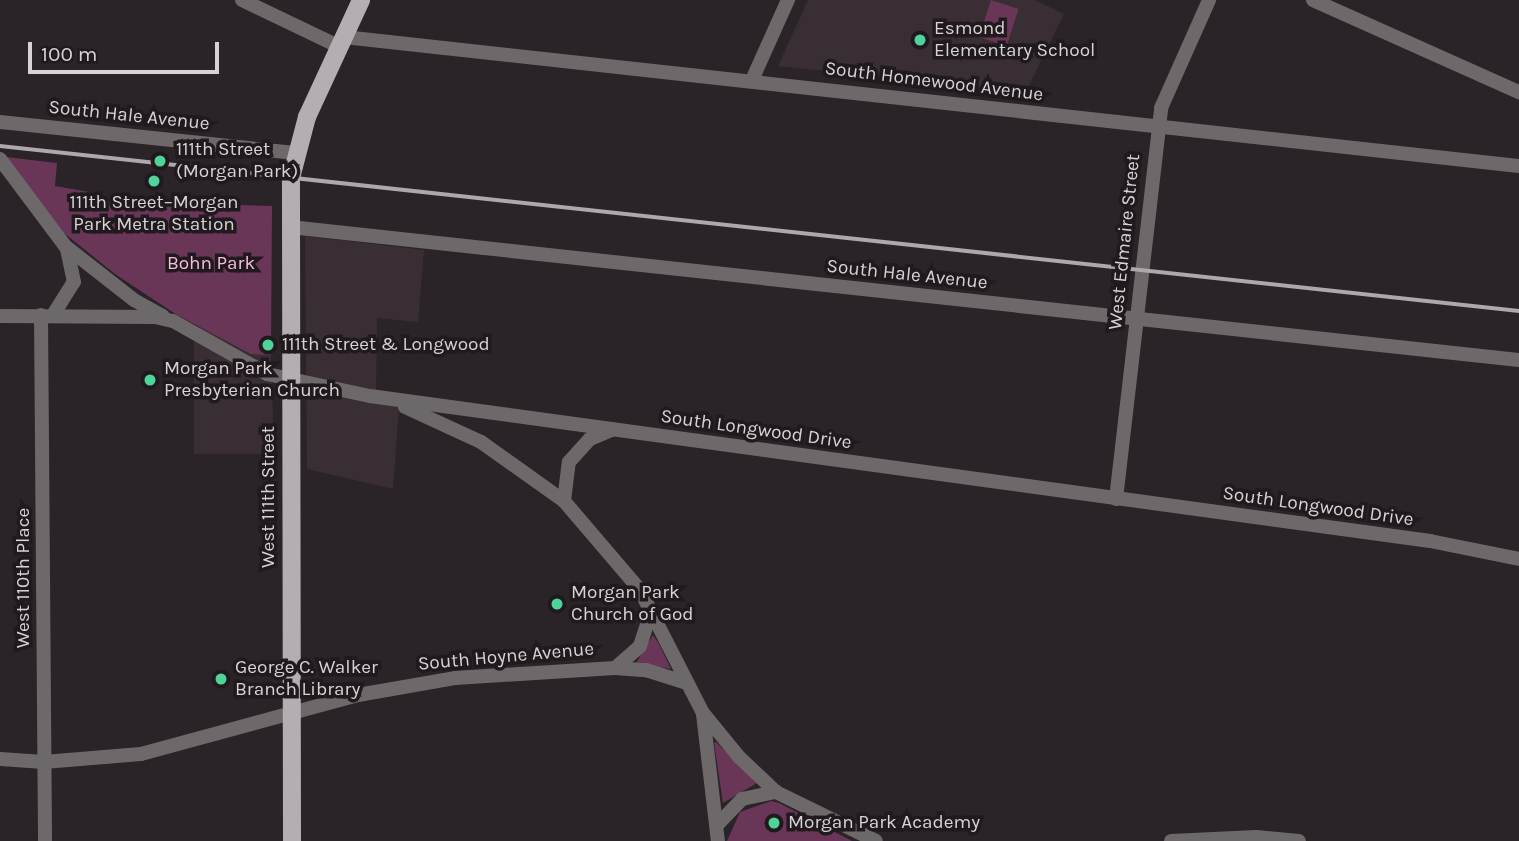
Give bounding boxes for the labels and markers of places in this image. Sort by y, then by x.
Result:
place label: Esmond Elementary School [934,18,1095,62]
marker: Esmond Elementary School [912,32,928,48]
place label: 111th Street (Morgan Park) [176,139,298,183]
marker: 111th Street (Morgan Park) [150,151,170,171]
marker: 111th Street–Morgan Park Metra Station [146,173,162,189]
place label: 111th Street–Morgan Park Metra Station [70,192,238,236]
place label: 111th Street & Longwood [282,334,490,356]
marker: 111th Street & Longwood [260,337,276,353]
place label: Morgan Park Presbyterian Church [164,358,340,402]
marker: Morgan Park Presbyterian Church [142,372,158,388]
place label: Morgan Park Church of God [571,582,694,626]
marker: Morgan Park Church of God [549,596,565,612]
place label: George C. Walker Branch Library [235,657,378,701]
marker: George C. Walker Branch Library [213,671,229,687]
place label: Morgan Park Academy [788,812,980,834]
marker: Morgan Park Academy [766,815,782,831]

